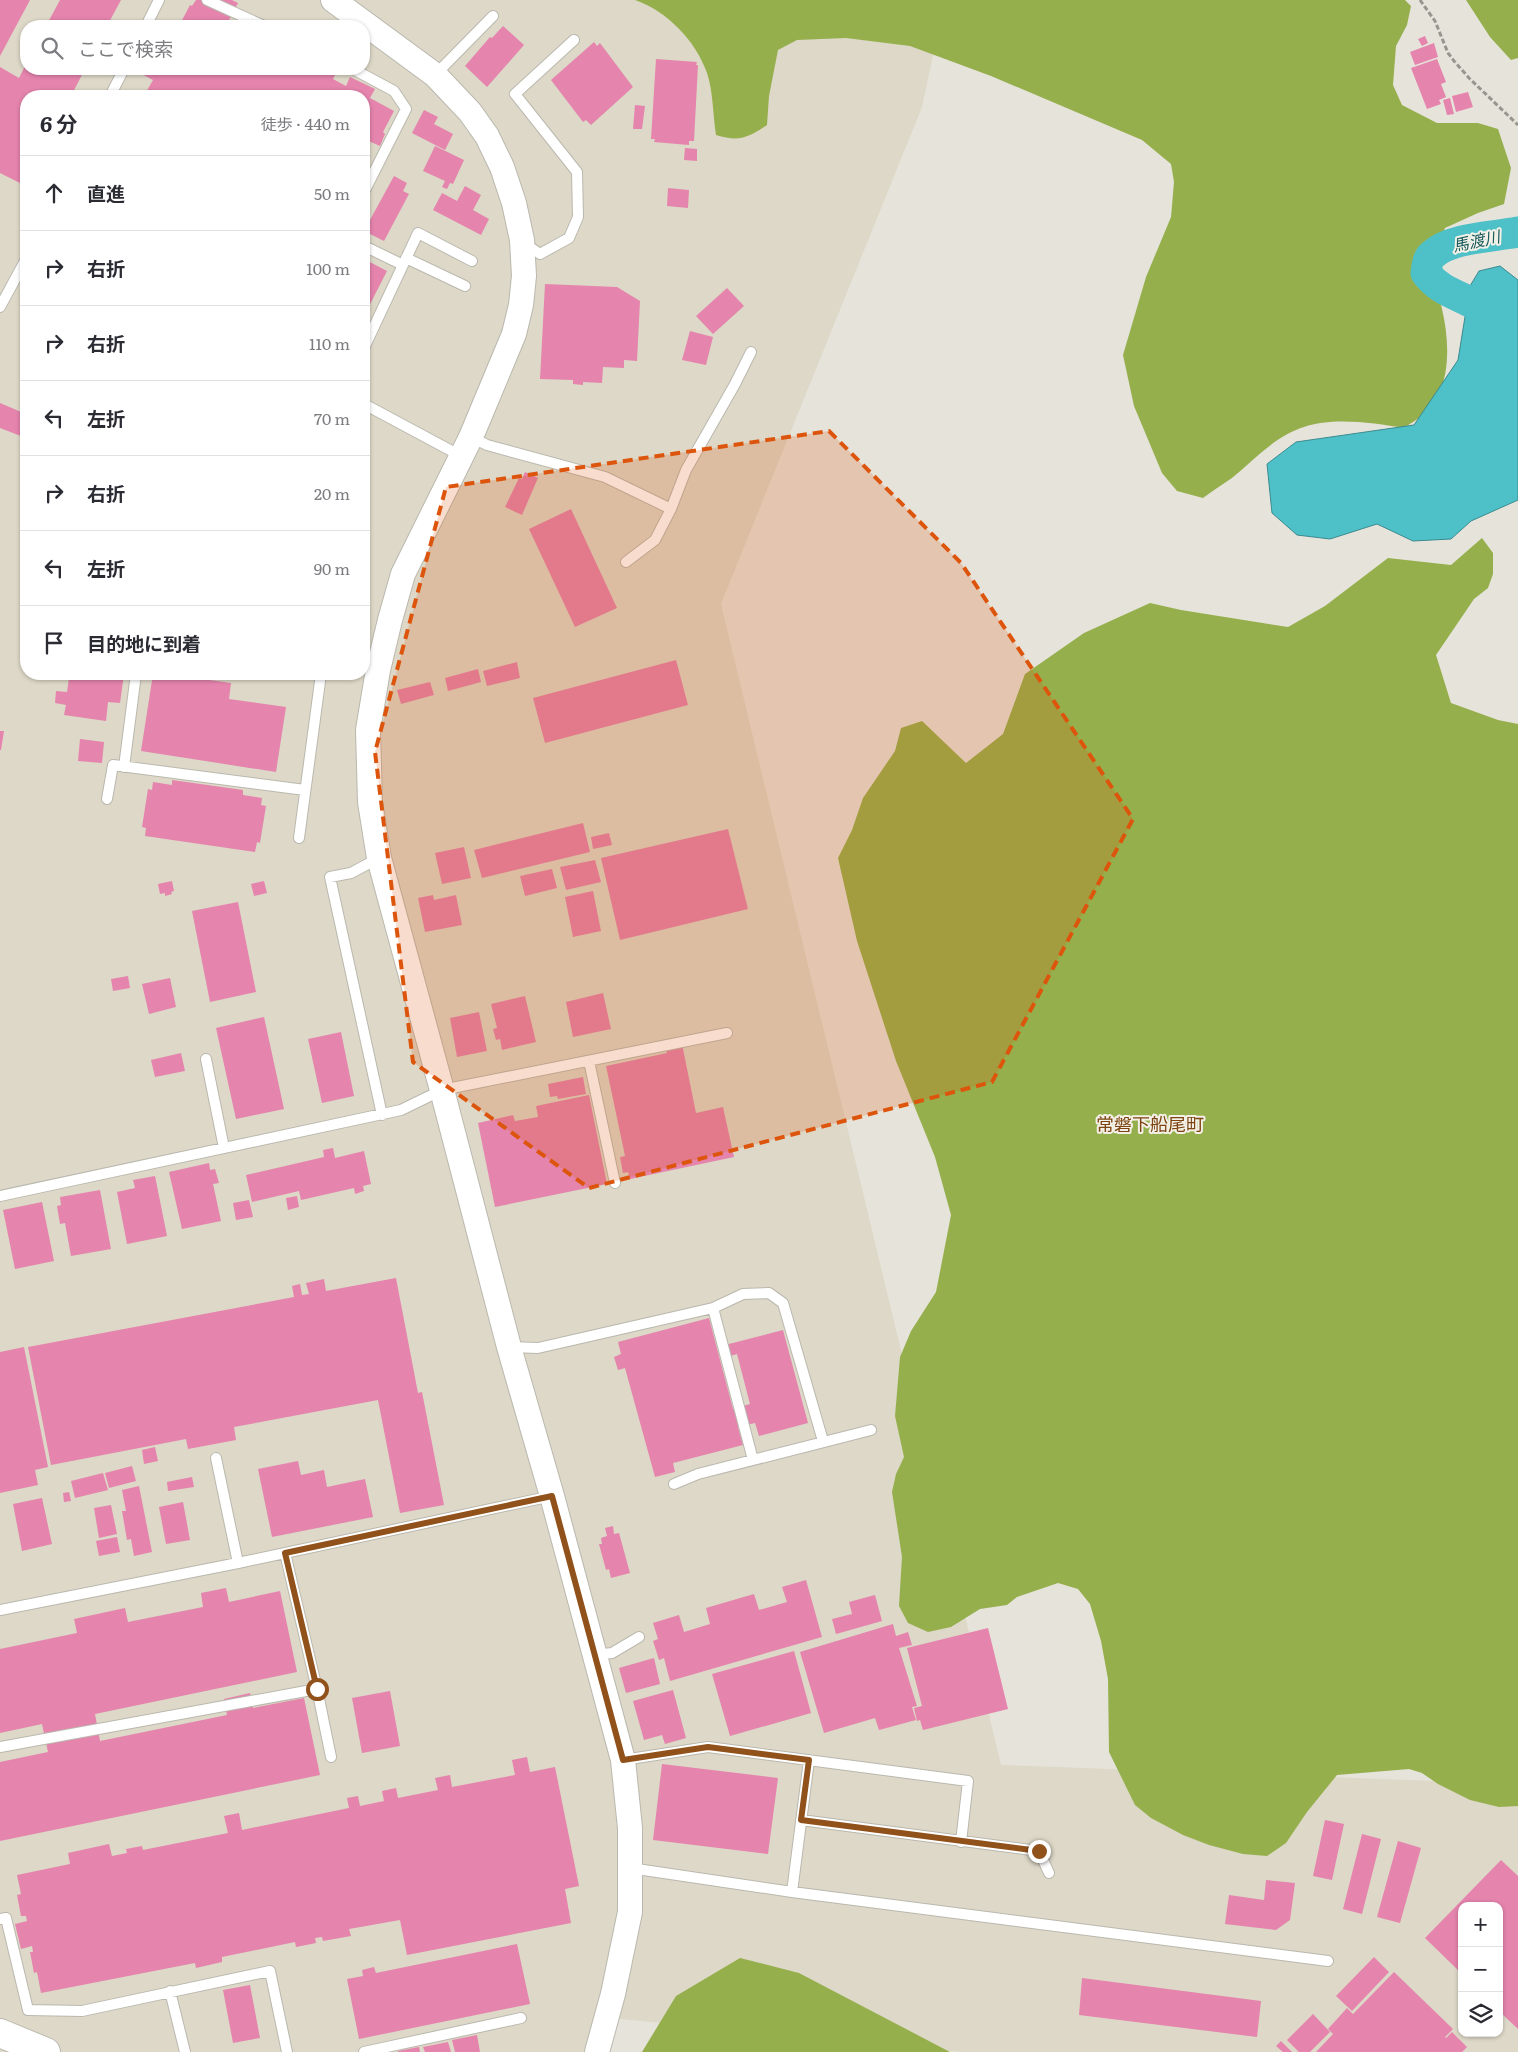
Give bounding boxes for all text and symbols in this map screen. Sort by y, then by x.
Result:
search box [20,20,370,75]
icon: search [38,34,66,62]
text: ここで検索 [78,34,173,62]
text: 6 分 [40,107,77,138]
text: 徒歩 · 440 m [261,111,350,135]
icon: ahead [40,179,68,207]
text: 直進 [87,179,125,207]
text: 50 m [314,181,350,205]
water label: 馬渡川 [1450,223,1504,257]
icon: right [40,254,68,282]
text: 右折 [87,254,125,282]
text: 100 m [306,256,350,280]
icon: right [40,329,68,357]
text: 右折 [87,329,125,357]
text: 110 m [309,331,350,355]
icon: left [40,404,68,432]
text: 左折 [87,404,125,432]
text: 70 m [314,406,350,430]
icon: right [40,479,68,507]
text: 右折 [87,479,125,507]
text: 20 m [314,481,350,505]
icon: left [40,554,68,582]
text: 左折 [87,554,125,582]
text: 90 m [314,556,350,580]
icon: arrive [40,629,68,657]
text: 目的地に到着 [87,629,201,657]
district label: 常磐下船尾町 [1096,1110,1204,1137]
route start [306,1678,329,1701]
route end [1028,1840,1051,1863]
map controls [1458,1902,1503,2037]
button: + [1458,1902,1503,1947]
button: − [1458,1947,1503,1992]
button: layers [1458,1992,1503,2037]

